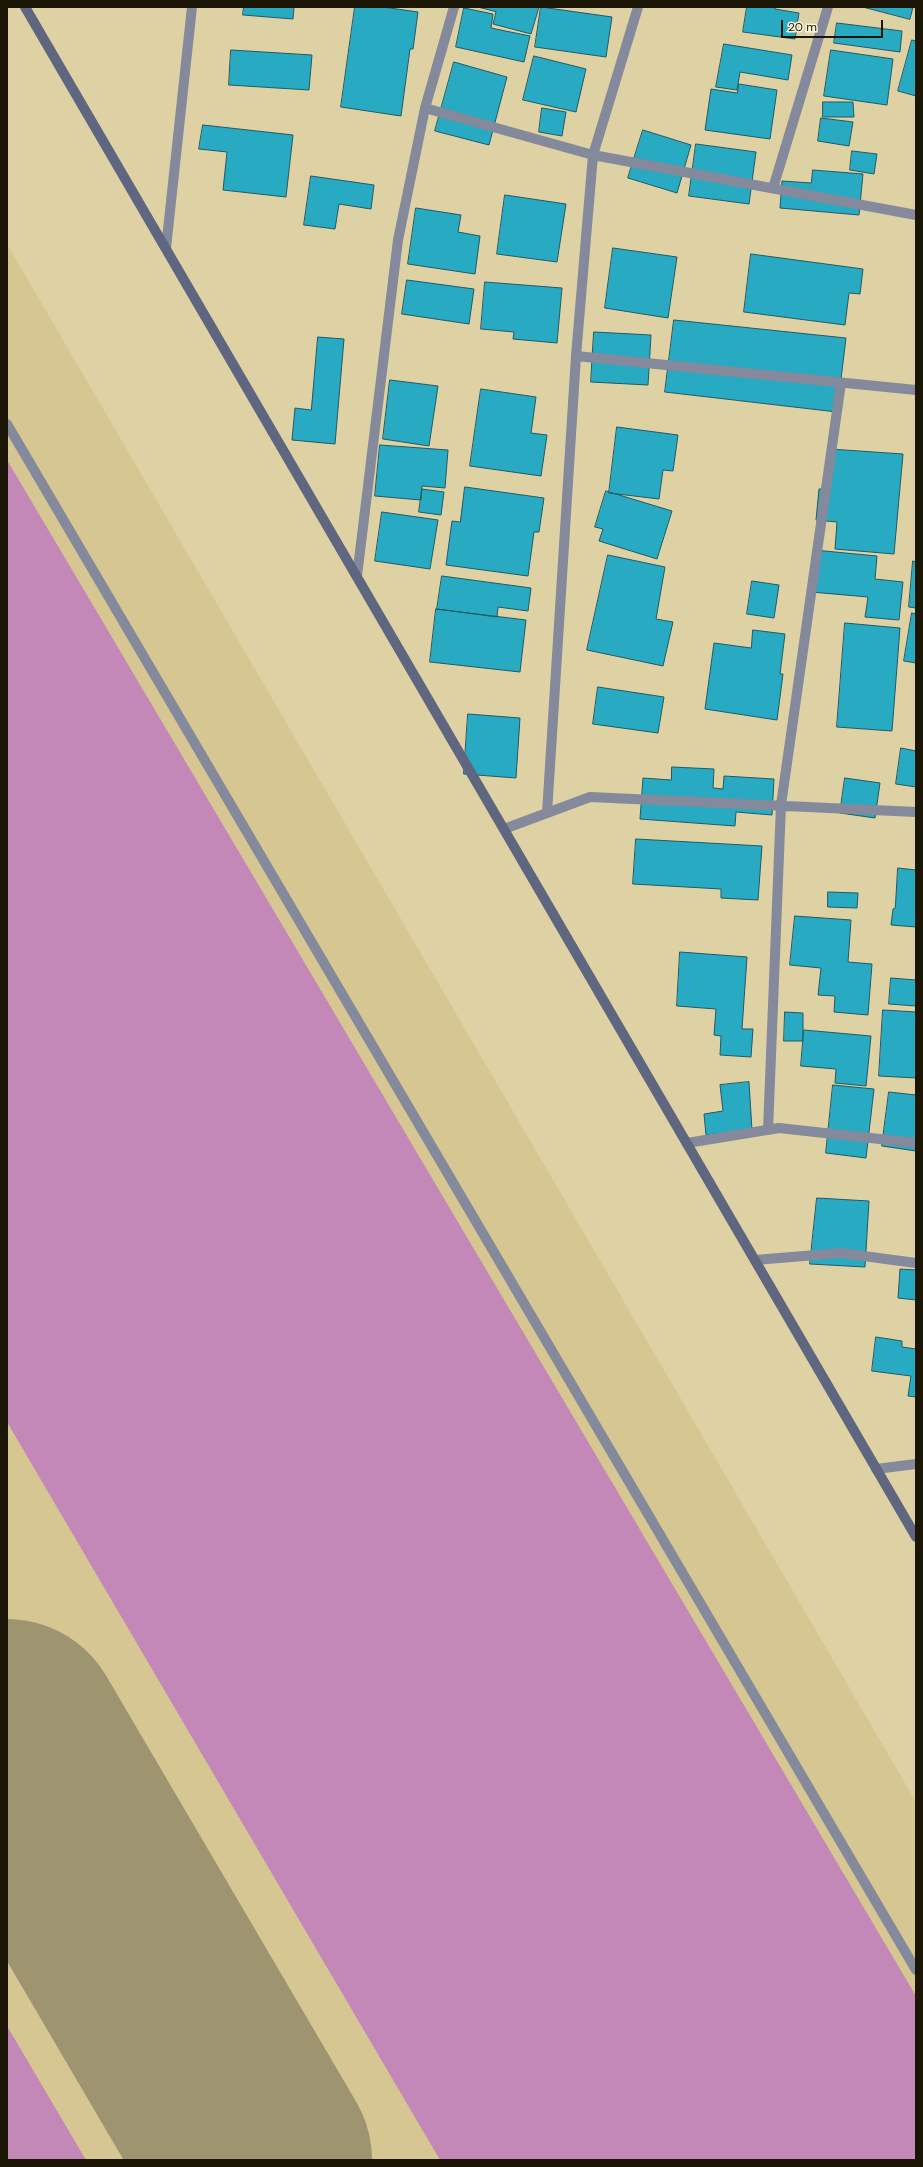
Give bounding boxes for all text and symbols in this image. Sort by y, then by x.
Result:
scale bar [783,12,885,38]
text: 20 m [788,19,817,35]

